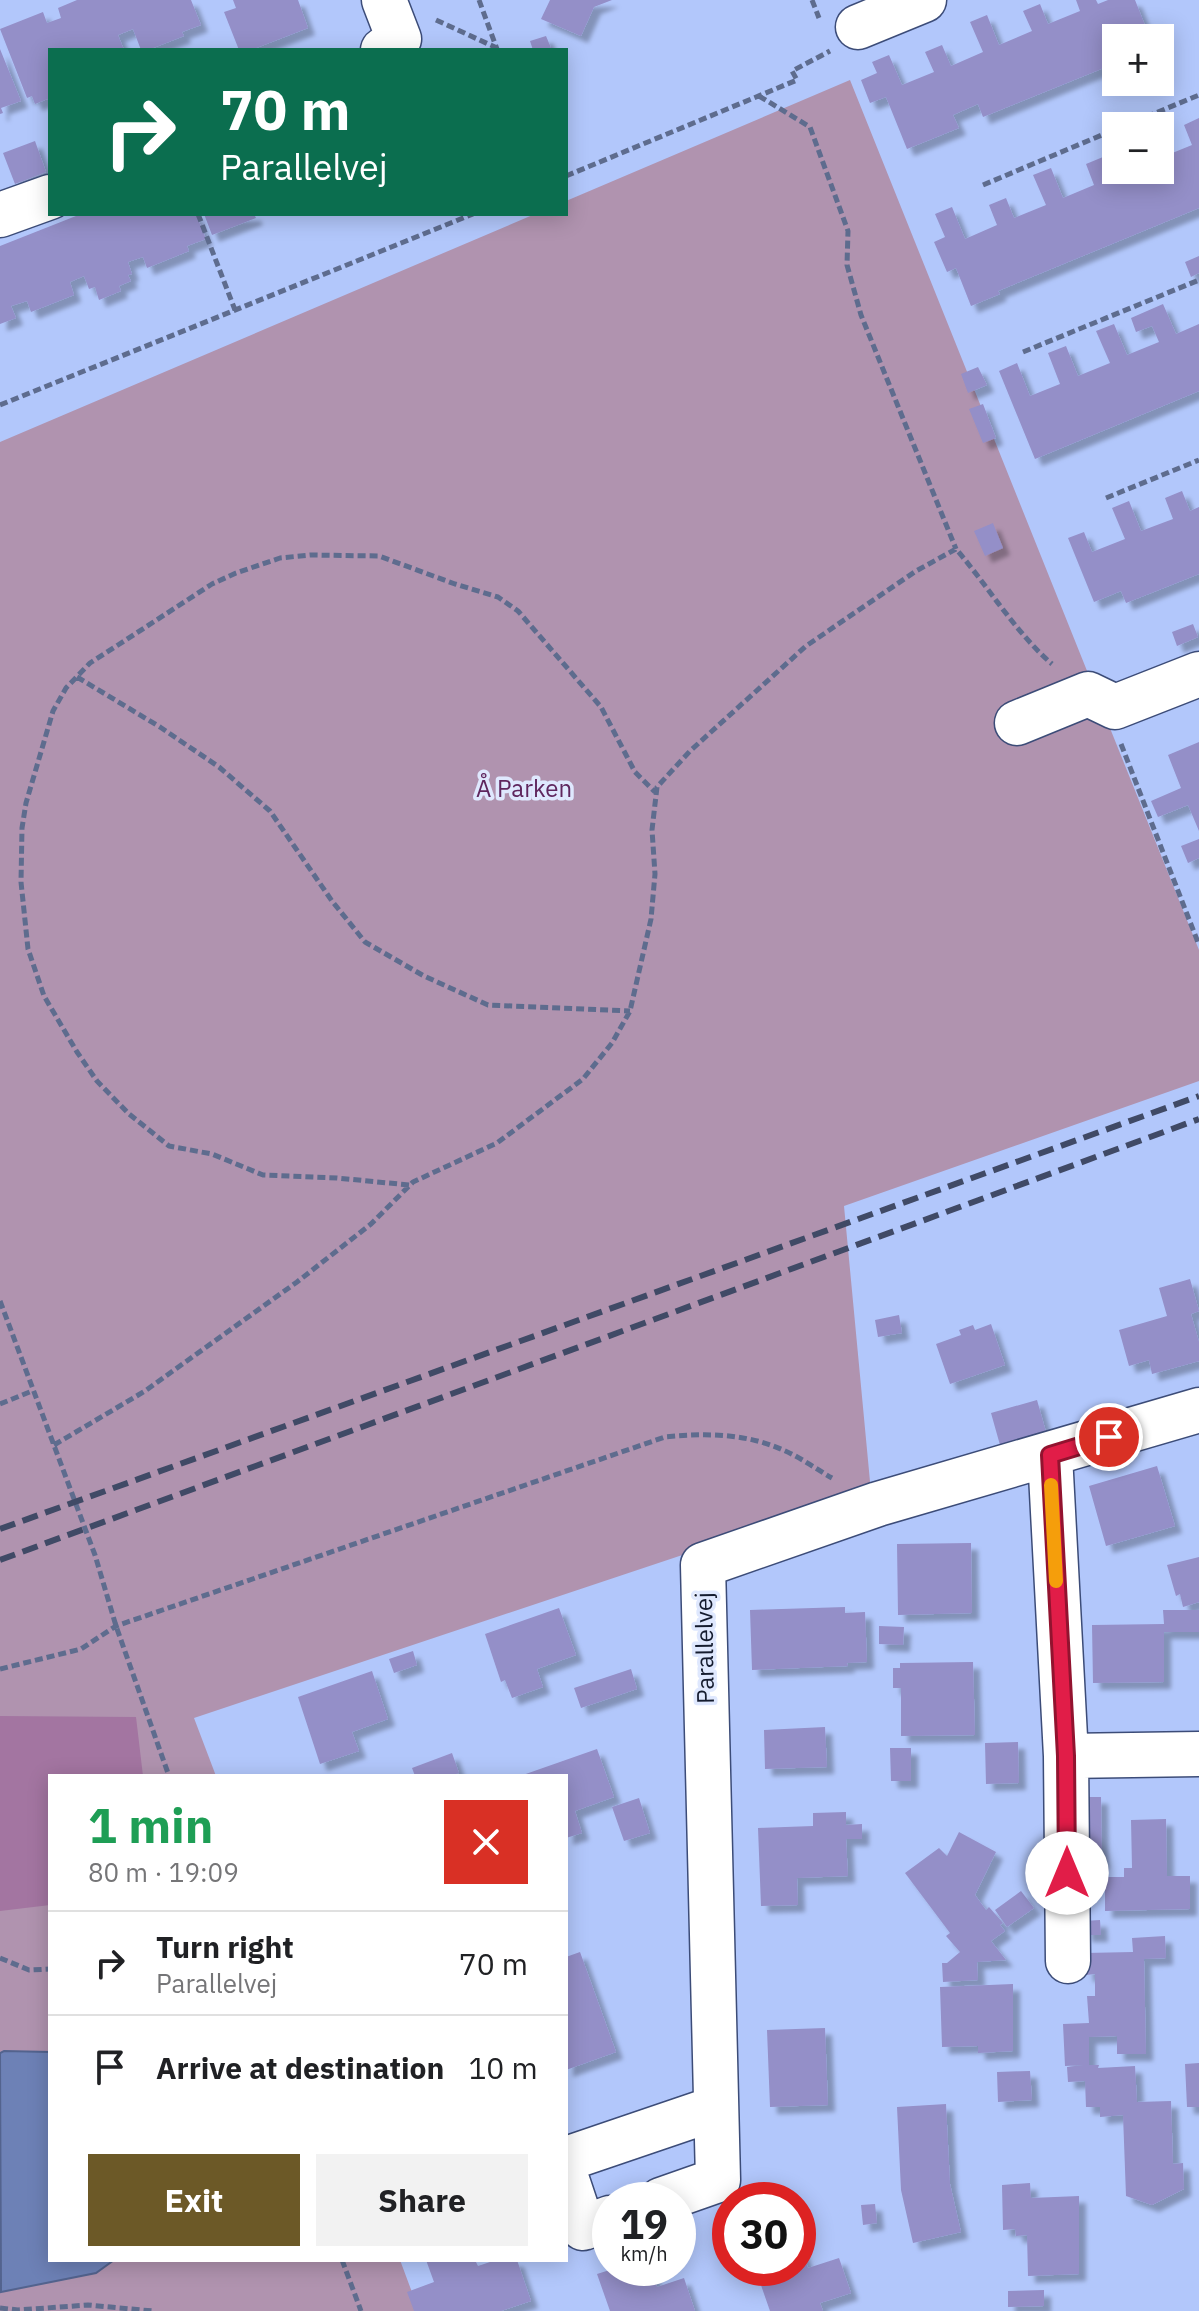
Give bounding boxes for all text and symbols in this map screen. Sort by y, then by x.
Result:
map controls [1102,24,1174,184]
button: + [1102,24,1174,96]
text: 70 m [220,73,350,145]
icon: right [88,80,192,184]
button: − [1102,112,1174,184]
text: Parallelvej [220,143,388,190]
park label: Å Parken [476,772,572,804]
pin [1075,1403,1143,1471]
icon: arrive [1087,1415,1131,1459]
street label: Parallelvej [687,1592,721,1704]
text: 1 min [88,1794,213,1856]
button: close [444,1800,528,1884]
position arrow [1025,1831,1109,1915]
text: 80 m · 19:09 [88,1855,239,1889]
text: Turn right [156,1927,294,1966]
icon: right [88,1941,132,1985]
text: 70 m [459,1944,528,1983]
text: Parallelvej [156,1966,277,2000]
icon: arrive [88,2045,132,2089]
text: Arrive at destination [156,2048,444,2087]
text: 10 m [468,2048,538,2087]
button: Exit [88,2154,300,2246]
button: Share [316,2154,528,2246]
speed limit sign: 30 [712,2182,816,2286]
text: 19 [620,2198,668,2250]
text: km/h [620,2240,668,2267]

